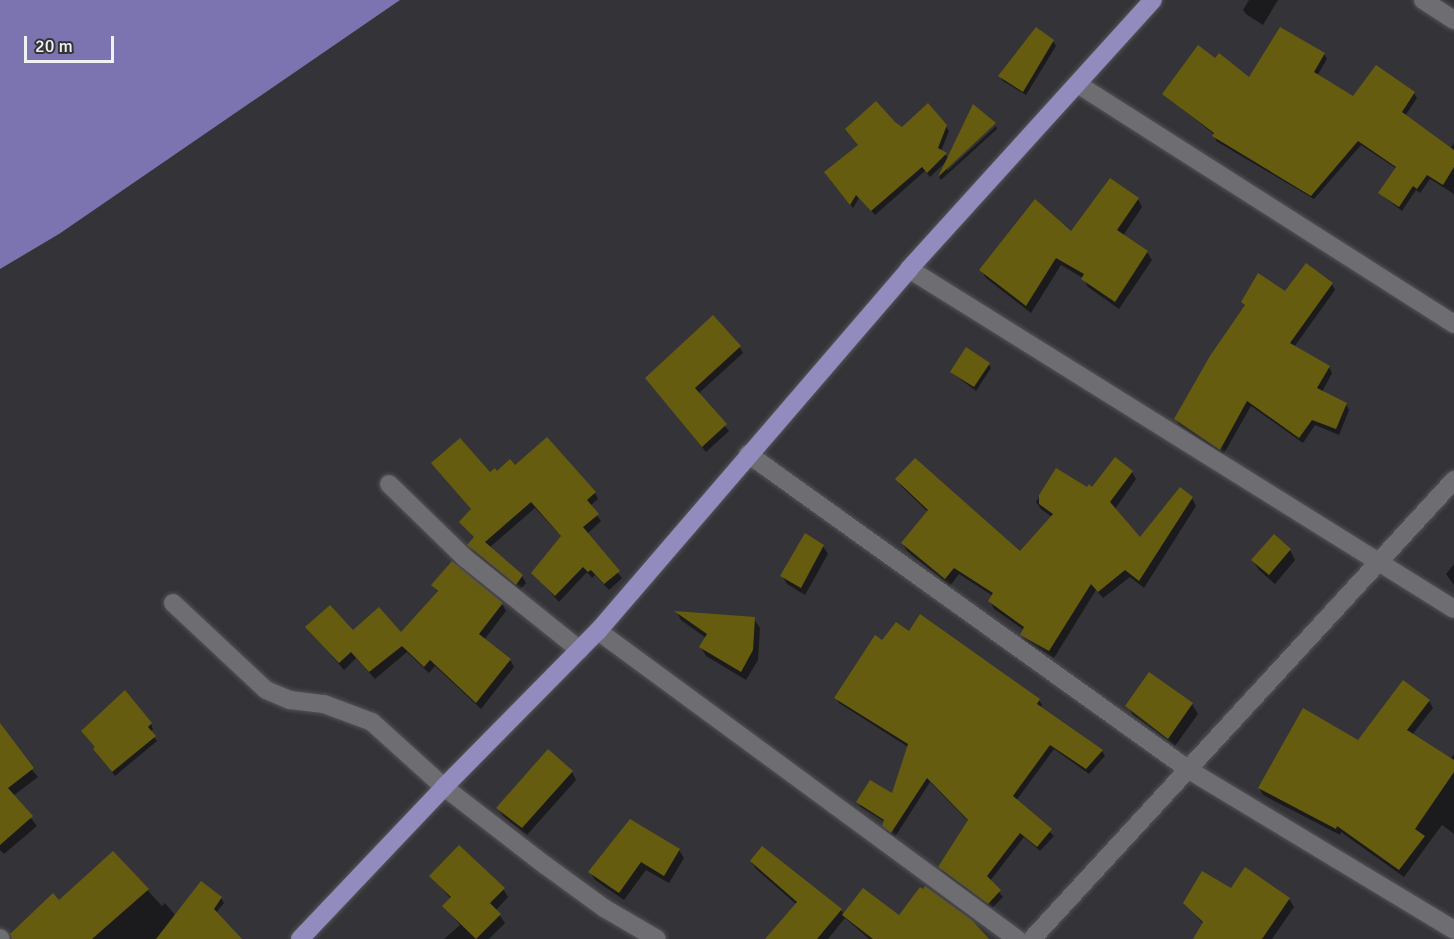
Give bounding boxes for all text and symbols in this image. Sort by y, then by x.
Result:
scale bar [27,24,117,62]
text: 20 m [35,35,73,57]

